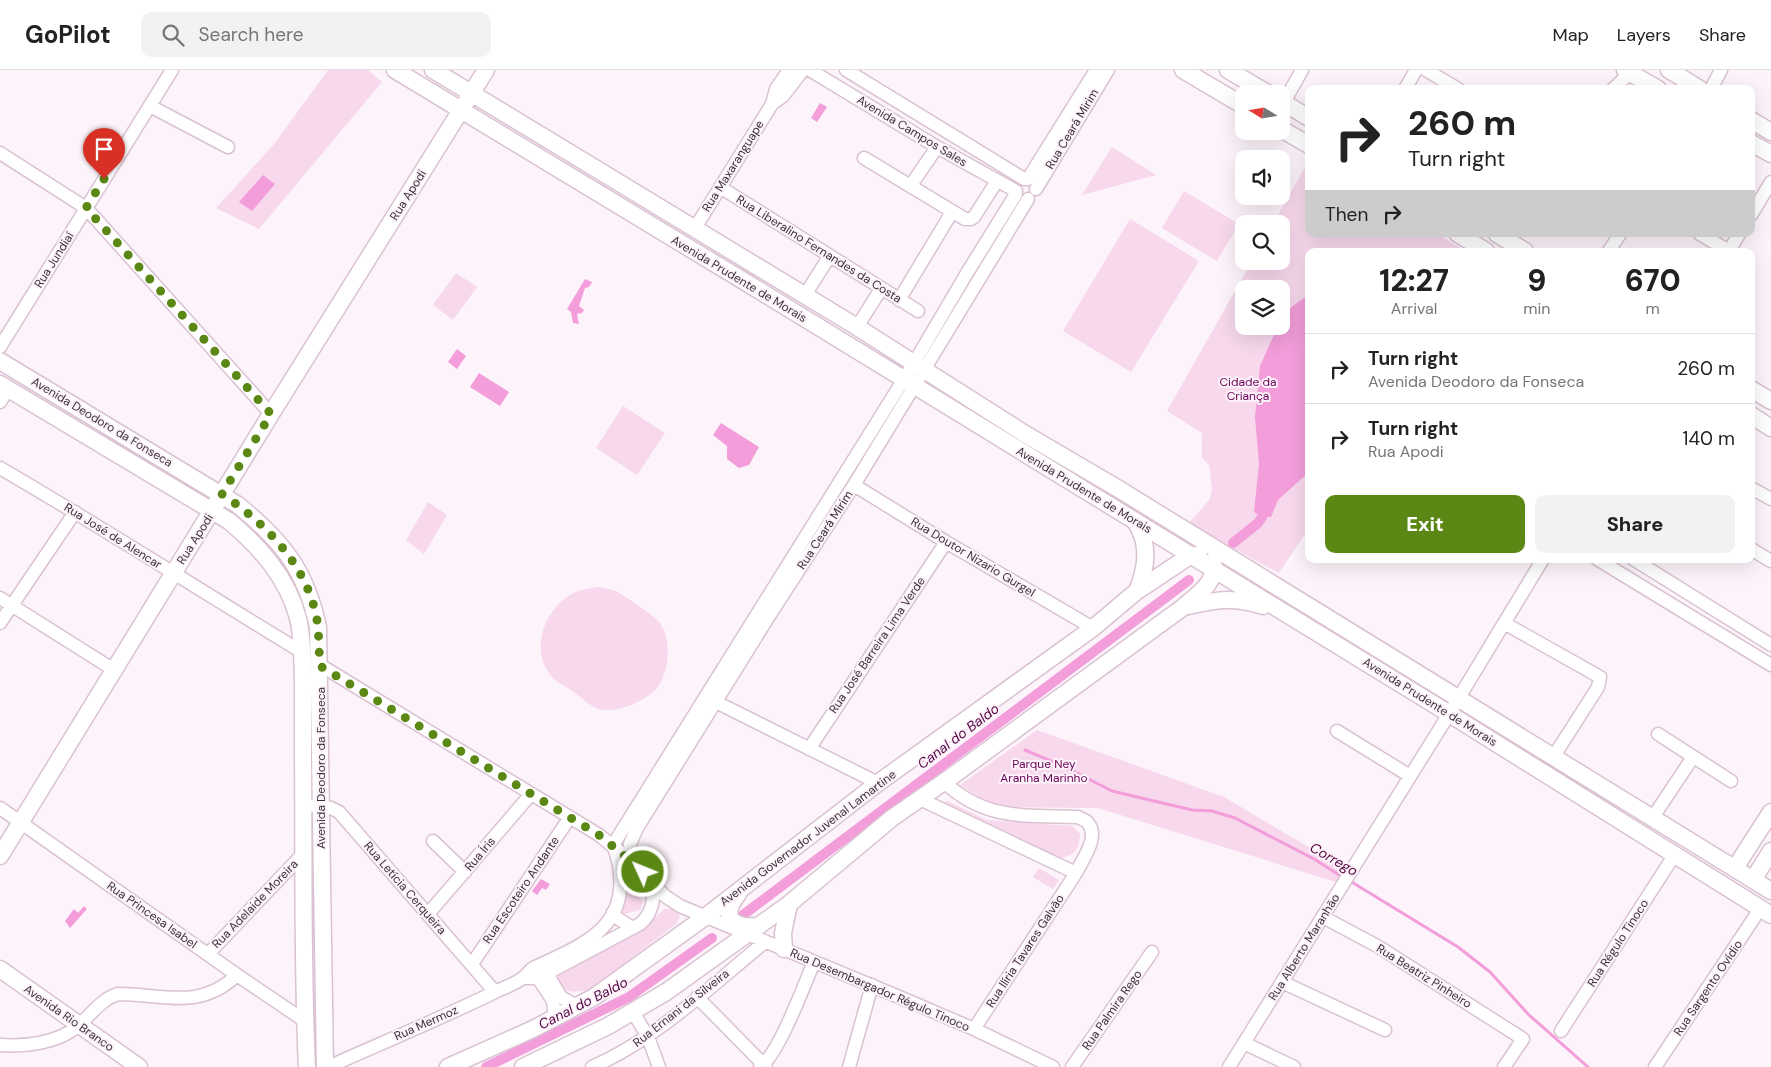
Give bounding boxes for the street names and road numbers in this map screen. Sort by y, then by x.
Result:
street label: Rua Ceará Mirim [1042,86,1102,172]
street label: Avenida Campos Sales [854,92,970,170]
street label: Rua Maxaranguape [698,117,768,215]
street label: Rua Apodi [386,167,430,223]
street label: Rua Liberalino Fernandes da Costa [733,191,905,307]
street label: Rua Jundiaí [30,229,78,291]
street label: Avenida Prudente de Morais [668,232,810,326]
street label: Avenida Deodoro da Fonseca [28,373,176,471]
street label: Avenida Prudente de Morais [1013,443,1155,537]
street label: Rua Ceará Mirim [794,488,856,572]
street label: Rua José de Alencar [61,499,165,573]
street label: Rua Apodi [173,511,217,567]
street label: Rua Doutor Nizario Gurgel [908,513,1038,601]
street label: Rua José Barreira Lima Verde [825,573,929,716]
street label: Avenida Prudente de Morais [1360,654,1500,750]
street label: Avenida Deodoro da Fonseca [313,687,329,849]
street label: Avenida Governador Juvenal Lamartine [717,766,900,910]
street label: Rua Escoteiro Andante [479,833,563,947]
street label: Rua Íris [461,834,499,874]
street label: Rua Letícia Cerqueira [360,838,450,938]
street label: Rua Adelaide Moreira [208,856,302,952]
street label: Rua Princesa Isabel [104,878,200,952]
street label: Rua Ilíria Tavares Galvão [982,891,1068,1011]
street label: Rua Alberto Maranhão [1265,891,1343,1003]
street label: Rua Régulo Tinoco [1584,896,1652,990]
street label: Rua Sargento Ovídio [1670,937,1746,1039]
street label: Rua Beatriz Pinheiro [1373,940,1475,1012]
street label: Rua Desembargador Régulo Tinoco [788,945,972,1035]
street label: Rua Ernani da Silveira [630,965,732,1051]
street label: Rua Palmira Rego [1078,967,1146,1053]
street label: Avenida Rio Branco [21,981,117,1055]
street label: Rua Mermoz [392,1002,460,1044]

